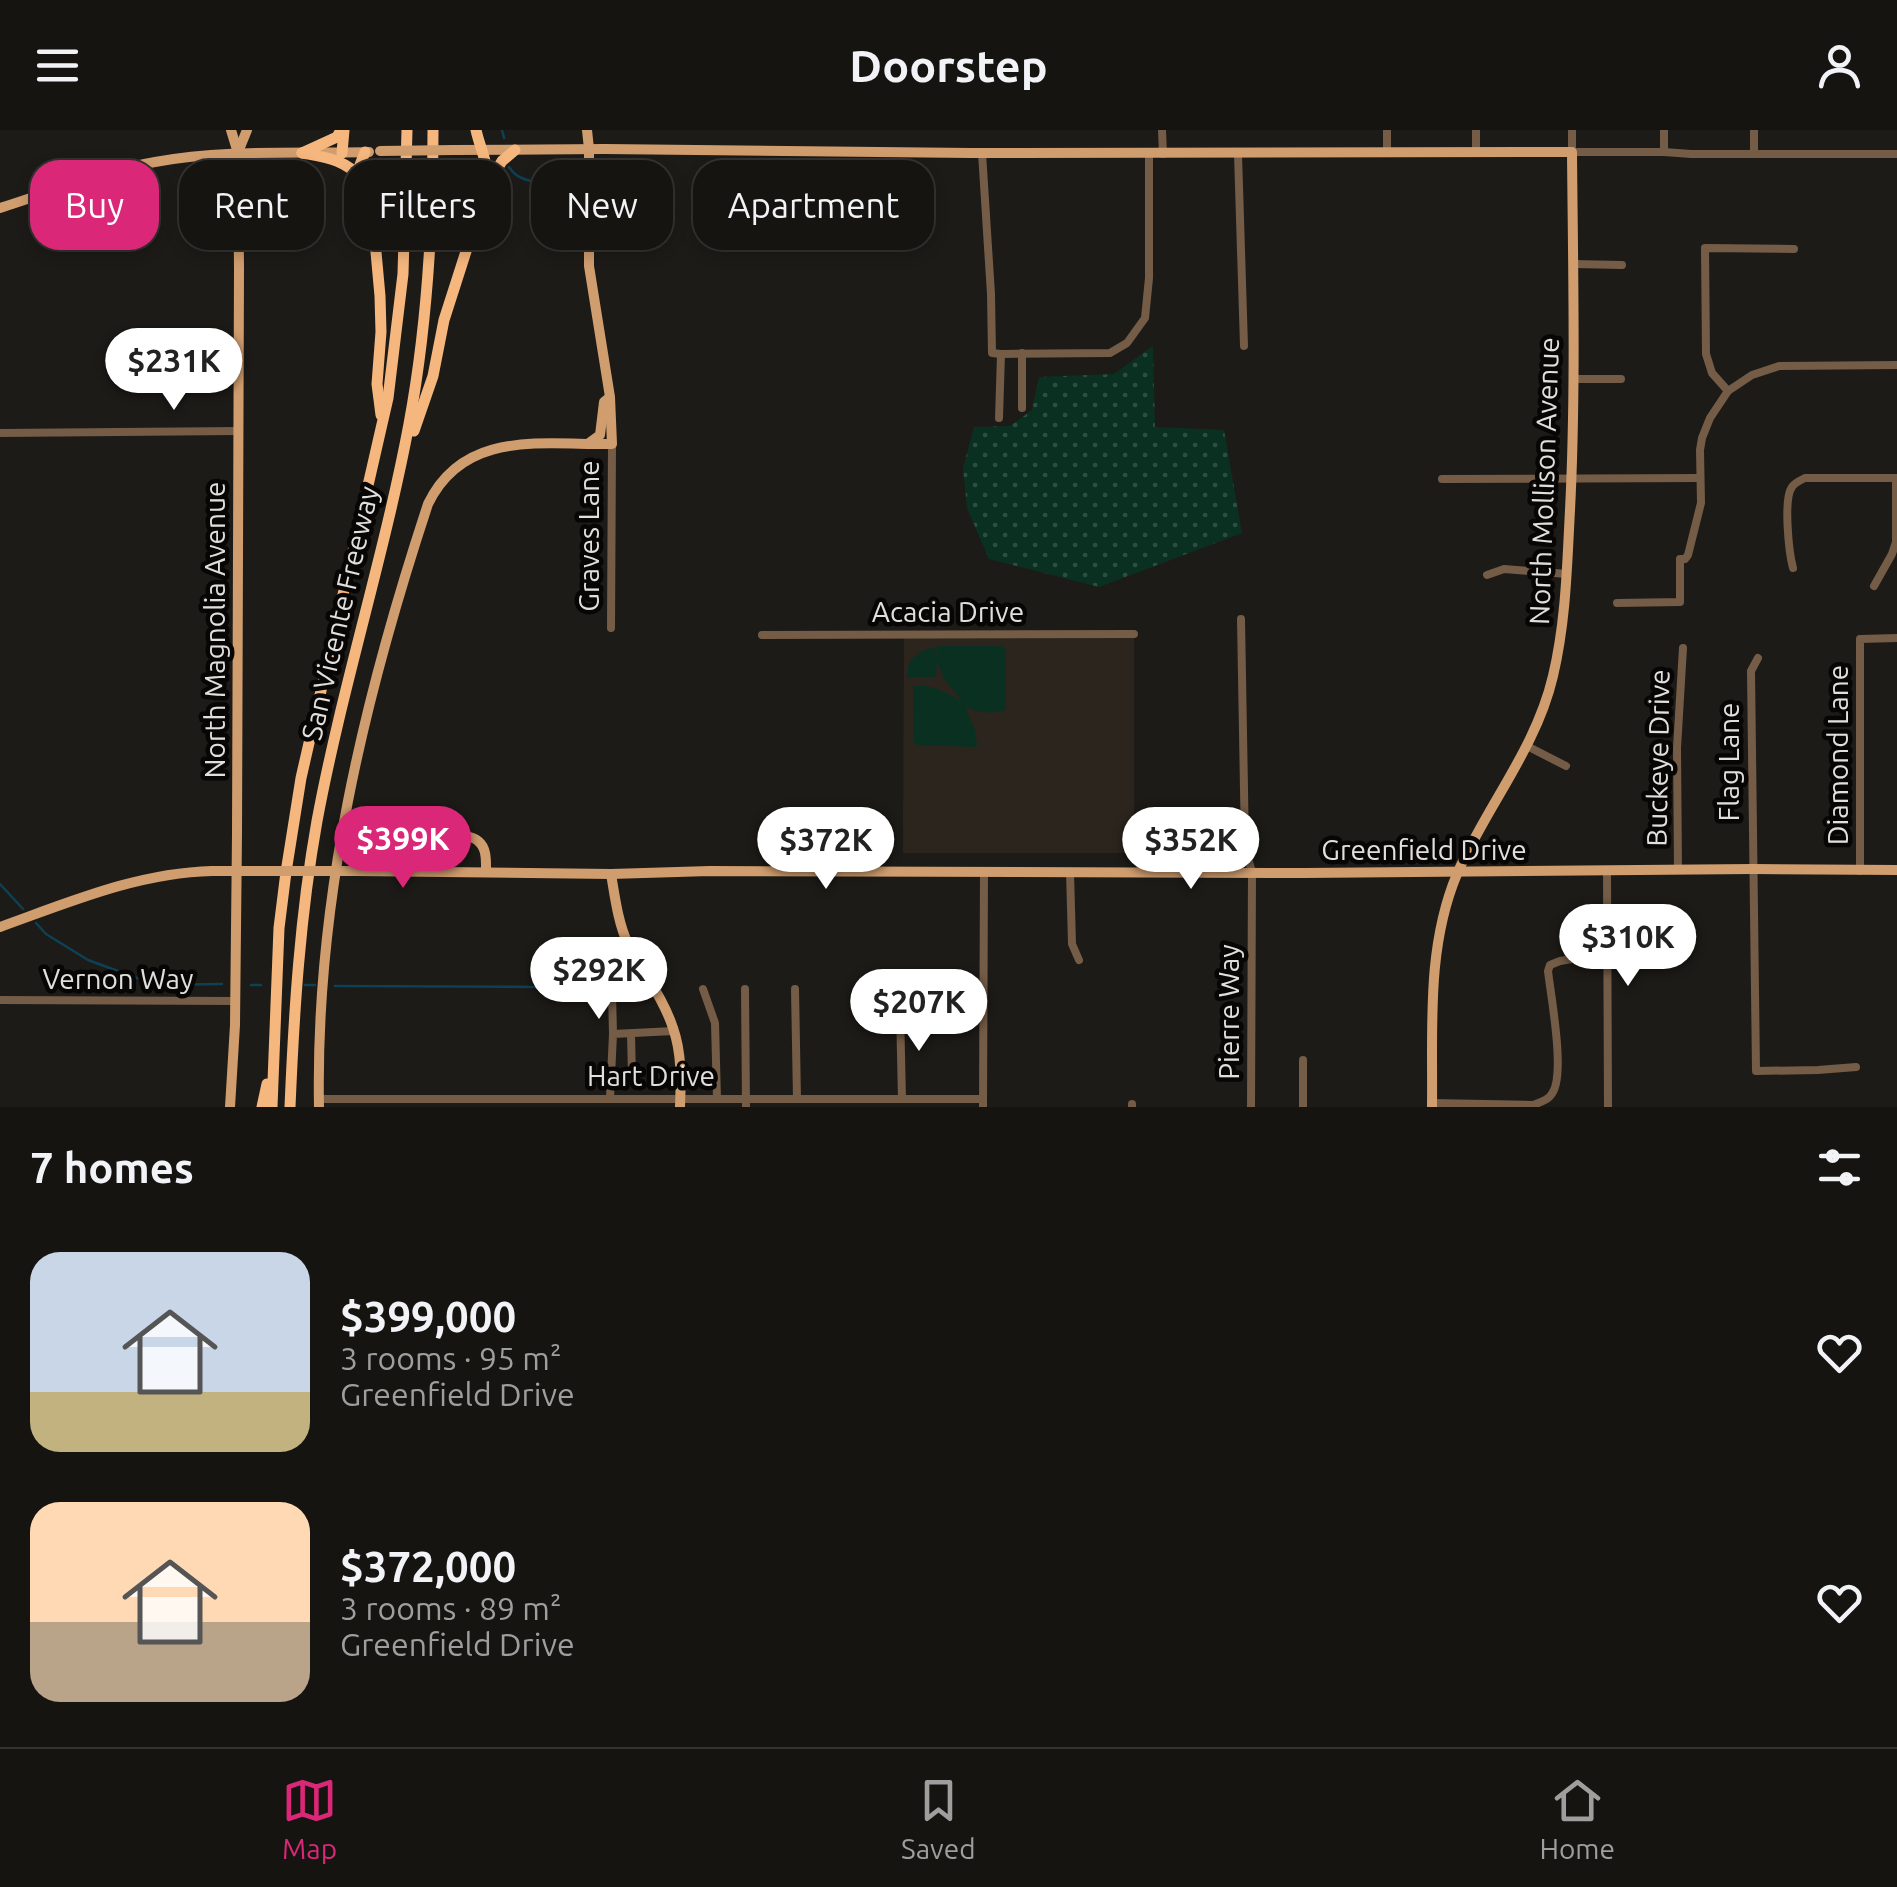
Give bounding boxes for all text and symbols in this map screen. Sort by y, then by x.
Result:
icon: menu [30,38,85,93]
icon: person [1812,38,1867,93]
text: Doorstep [849,40,1048,91]
chip: Buy [30,160,159,250]
chip: Rent [179,160,324,250]
chip: Filters [344,160,511,250]
chip: New [531,160,673,250]
chip: Apartment [693,160,934,250]
pin: $231K [104,328,244,413]
street label: North Mollison Avenue [1523,337,1564,625]
text: $231K [127,342,221,378]
street label: Graves Lane [573,460,604,612]
street label: North Magnolia Avenue [199,482,230,778]
street label: San Vicente Freeway [295,483,384,743]
street label: Acacia Drive [872,596,1024,627]
street label: Diamond Lane [1822,665,1853,845]
street label: Buckeye Drive [1640,669,1675,847]
street label: Flag Lane [1713,702,1744,822]
pin: $399K [333,806,473,891]
pin: $372K [756,807,896,892]
pin: $352K [1121,807,1261,892]
text: $399K [356,820,450,856]
text: $372K [779,821,873,857]
text: $352K [1144,821,1238,857]
street label: Greenfield Drive [1321,834,1527,865]
pin: $310K [1558,904,1698,989]
text: $310K [1581,918,1675,954]
pin: $292K [529,937,669,1022]
street label: Pierre Way [1213,944,1244,1080]
text: $292K [552,951,646,987]
street label: Vernon Way [43,963,193,994]
pin: $207K [849,969,989,1054]
text: $207K [872,983,966,1019]
street label: Hart Drive [587,1060,715,1091]
icon: filters [1812,1140,1867,1195]
text: 7 homes [30,1144,194,1191]
icon: home [110,1292,230,1412]
text: $399,000 [340,1293,516,1340]
icon: heart [1812,1325,1867,1380]
text: 3 rooms · 95 m² [340,1340,561,1376]
text: Greenfield Drive [340,1376,575,1412]
icon: home [110,1542,230,1662]
text: $372,000 [340,1543,516,1590]
icon: heart [1812,1575,1867,1630]
text: 3 rooms · 89 m² [340,1590,561,1626]
text: Greenfield Drive [340,1626,575,1662]
tab: Map [282,1773,337,1864]
tab: Saved [901,1773,976,1864]
tab: Home [1539,1773,1615,1864]

